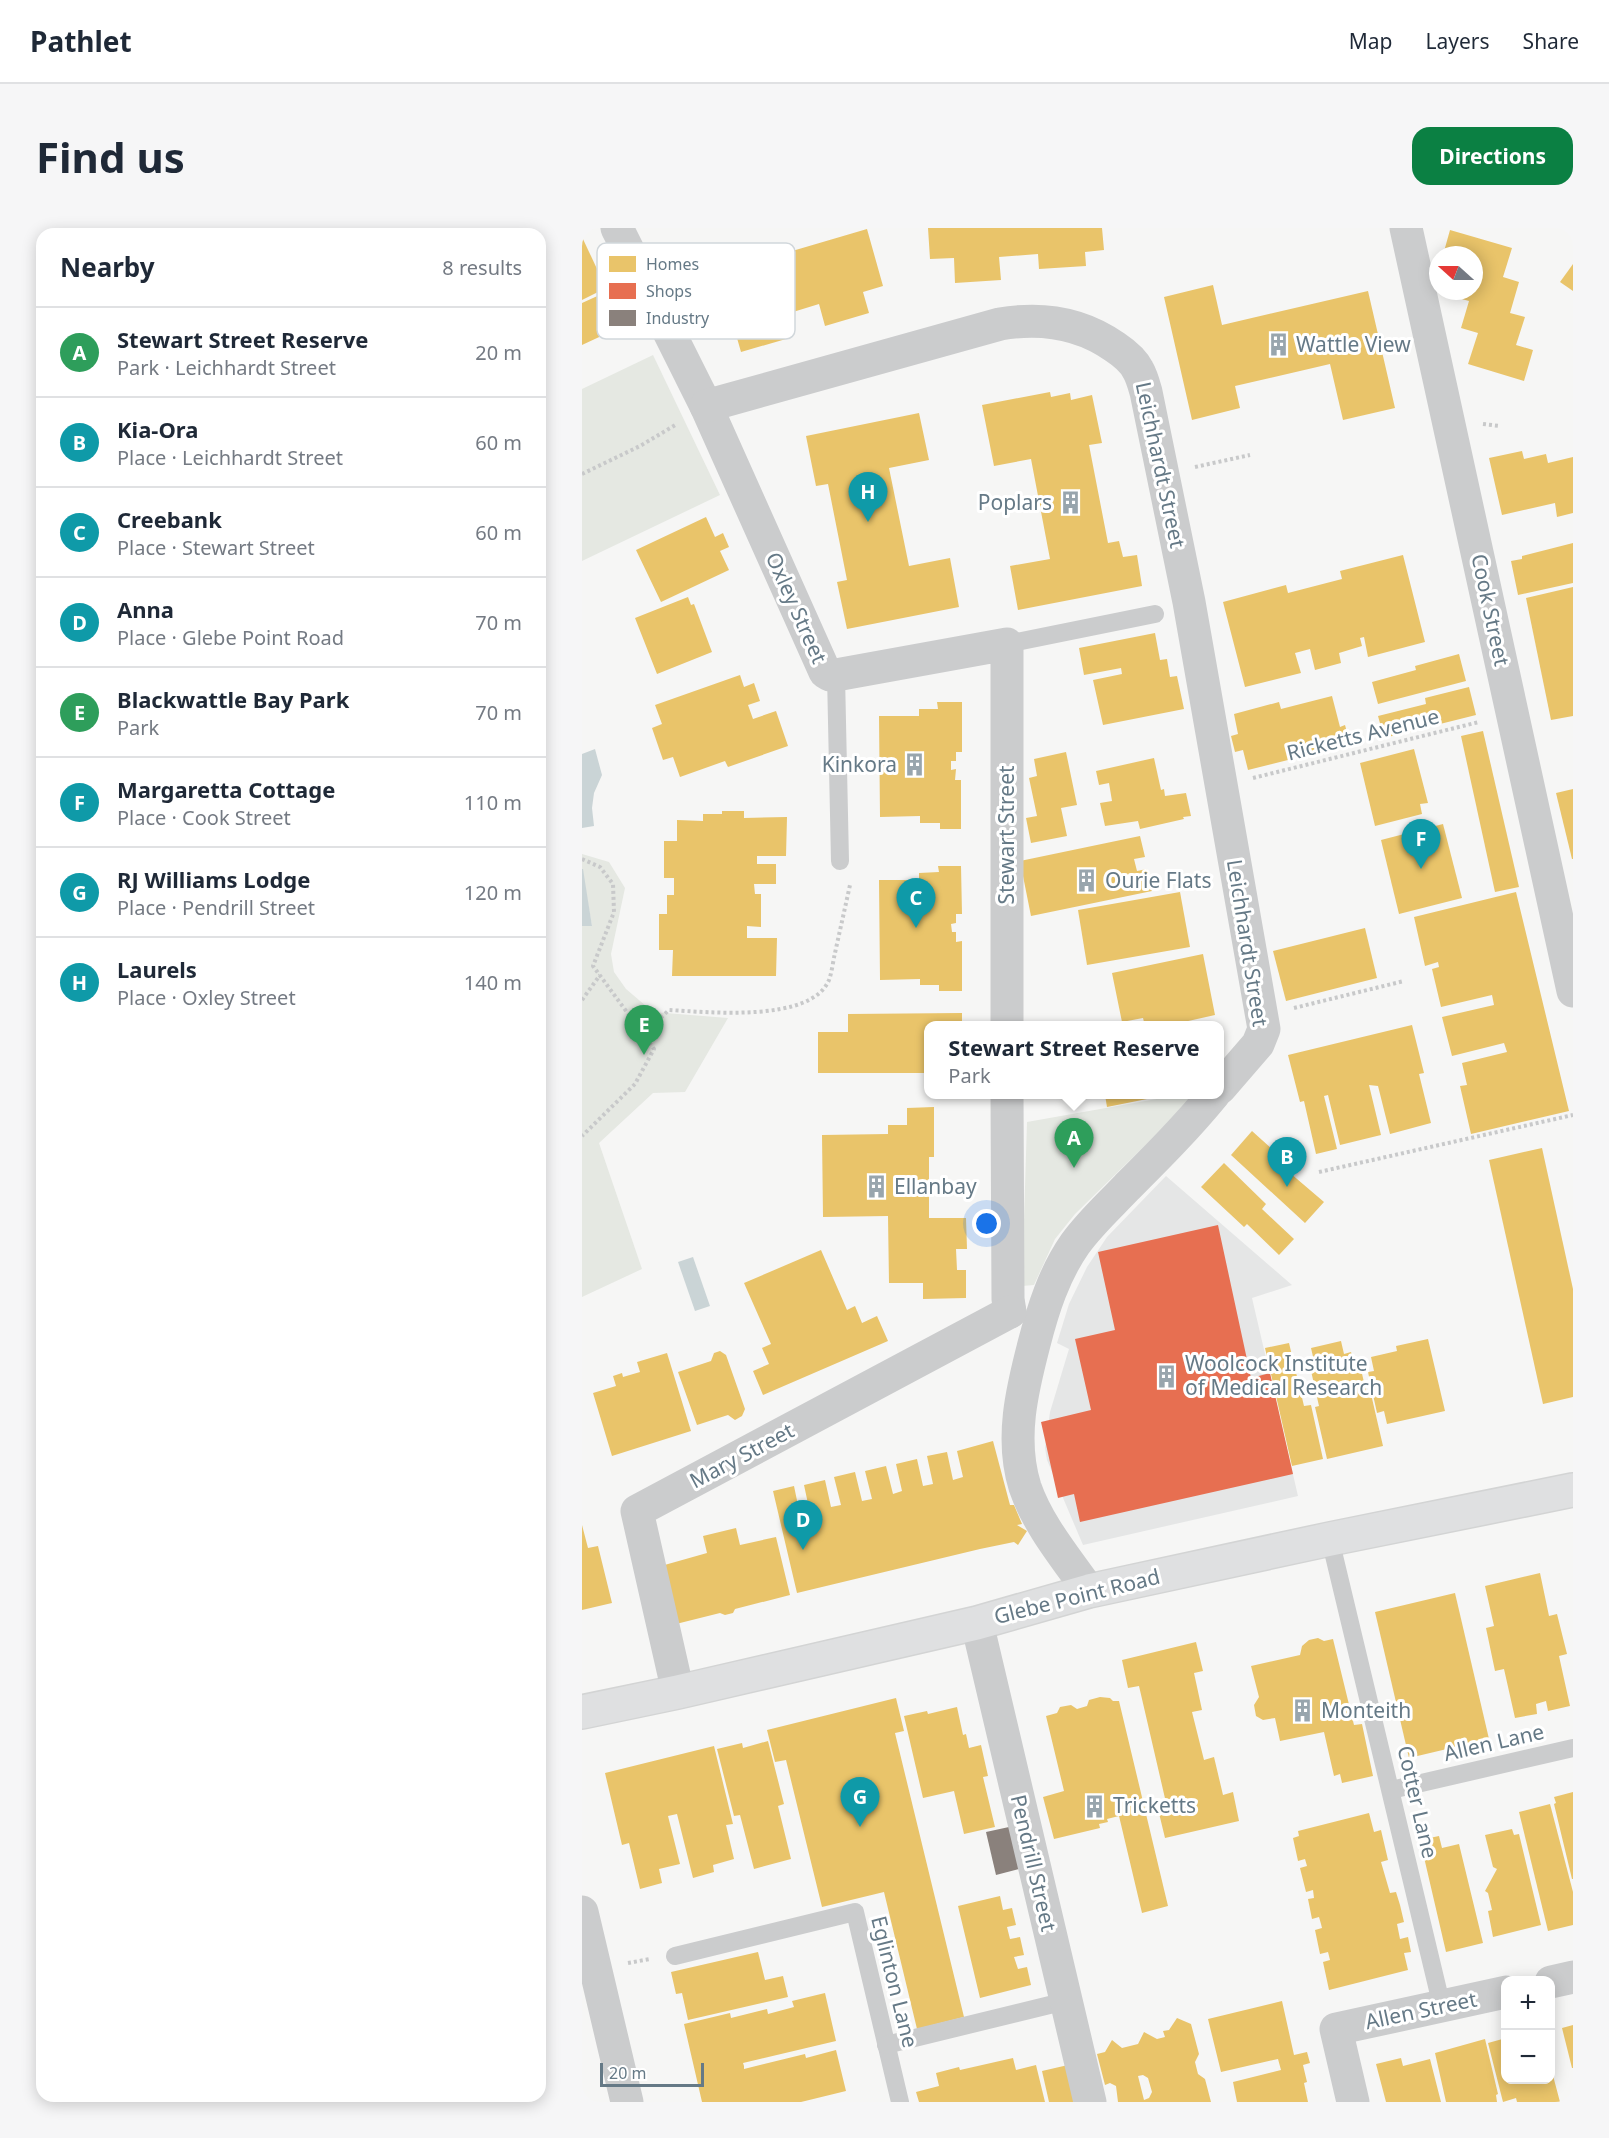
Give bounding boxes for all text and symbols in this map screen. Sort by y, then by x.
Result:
text: Pathlet [30,22,132,60]
text: Map [1349,27,1393,55]
text: Layers [1426,27,1490,55]
text: Share [1523,27,1579,55]
button: Directions [1412,127,1573,185]
text: Find us [36,128,185,185]
legend [597,243,795,339]
north arrow [1429,246,1483,300]
text: Nearby [60,249,155,285]
text: Homes [646,253,699,275]
text: 8 results [442,254,522,281]
text: Shops [646,280,692,302]
text: Industry [646,307,710,329]
text: Stewart Street Reserve [117,324,368,354]
place label: Wattle View [1296,330,1411,358]
building icon: Wattle View [1265,332,1291,358]
text: A [73,339,86,366]
text: 20 m [475,339,522,366]
text: Park · Leichhardt Street [117,354,336,381]
street label: Leichhardt Street [1130,379,1192,551]
text: Kia-Ora [117,414,198,444]
text: B [73,429,86,456]
text: 60 m [475,429,522,456]
text: Place · Leichhardt Street [117,444,343,471]
pin: H [848,472,888,522]
place label: Poplars [978,488,1052,516]
building icon: Poplars [1057,490,1083,516]
text: Creebank [117,504,222,534]
text: C [73,519,86,546]
text: 60 m [475,519,522,546]
text: Place · Stewart Street [117,534,315,561]
street label: Oxley Street [760,547,834,668]
street label: Cook Street [1465,551,1517,669]
text: Anna [117,594,174,624]
text: D [72,609,87,636]
text: 70 m [475,609,522,636]
text: Place · Glebe Point Road [117,624,344,651]
text: Blackwattle Bay Park [117,684,349,714]
text: E [74,699,85,726]
text: 70 m [475,699,522,726]
street label: Ricketts Avenue [1284,702,1442,766]
text: Park [117,714,159,741]
place label: Kinkora [822,750,897,778]
building icon: Kinkora [902,752,928,778]
street label: Stewart Street [992,765,1020,905]
text: Margaretta Cottage [117,774,335,804]
text: F [74,789,85,816]
text: 110 m [464,789,522,816]
text: Place · Cook Street [117,804,291,831]
pin: F [1402,820,1440,869]
street label: Leichhardt Street [1221,857,1275,1029]
text: RJ Williams Lodge [117,864,310,894]
place label: Ourie Flats [1105,866,1212,894]
building icon: Ourie Flats [1074,868,1100,894]
pin: C [896,878,936,928]
text: G [72,879,87,906]
text: 120 m [464,879,522,906]
text: Place · Pendrill Street [117,894,315,921]
text: Laurels [117,954,197,984]
text: H [72,969,87,996]
text: 140 m [464,969,522,996]
text: Place · Oxley Street [117,984,296,1011]
pin: E [624,1006,664,1055]
popup [924,1021,1224,1099]
text: Stewart Street Reserve [948,1032,1200,1062]
text: Park [948,1062,991,1089]
pin: A [1054,1118,1094,1168]
pin: B [1268,1138,1306,1187]
place label: Ellanbay [894,1172,977,1200]
building icon: Ellanbay [863,1174,889,1200]
your location [972,1209,1001,1238]
place label: Woolcock Institute of Medical Research [1185,1349,1382,1401]
building icon: Woolcock Institute of Medical Research [1154,1363,1180,1389]
street label: Mary Street [684,1416,799,1494]
pin: D [784,1500,822,1550]
street label: Glebe Point Road [991,1562,1163,1630]
place label: Monteith [1321,1696,1411,1724]
building icon: Monteith [1290,1698,1316,1724]
street label: Allen Lane [1441,1717,1547,1767]
street label: Cotter Lane [1391,1743,1445,1861]
pin: G [840,1778,880,1827]
place label: Tricketts [1113,1791,1196,1819]
street label: Pendrill Street [1005,1792,1063,1934]
building icon: Tricketts [1082,1793,1108,1819]
street label: Eglinton Lane [865,1913,925,2051]
map controls [1501,1976,1555,2084]
button: + [1501,1976,1555,2030]
street label: Allen Street [1363,1984,1479,2035]
button: − [1501,2030,1555,2084]
scale bar [600,2060,704,2088]
text: 20 m [609,2062,646,2084]

